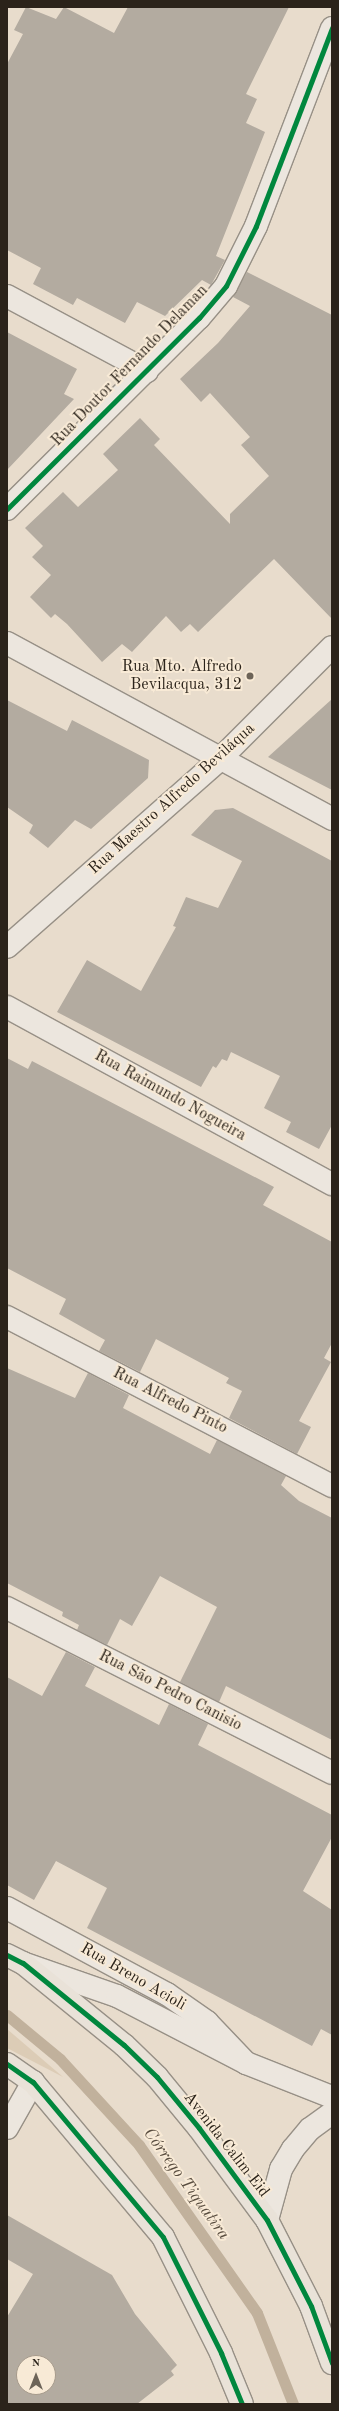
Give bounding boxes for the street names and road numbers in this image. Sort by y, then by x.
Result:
street label: Rua Doutor Fernando Delaman [48,281,212,451]
street label: Rua Maestro Alfredo Beviláqua [85,719,259,879]
street label: Rua Raimundo Nogueira [91,1046,249,1146]
street label: Rua Alfredo Pinto [109,1364,231,1438]
street label: Rua São Pedro Canisio [95,1647,245,1735]
street label: Rua Breno Acioli [77,1939,189,2015]
street label: Avenida Calim Eid [179,2089,273,2201]

